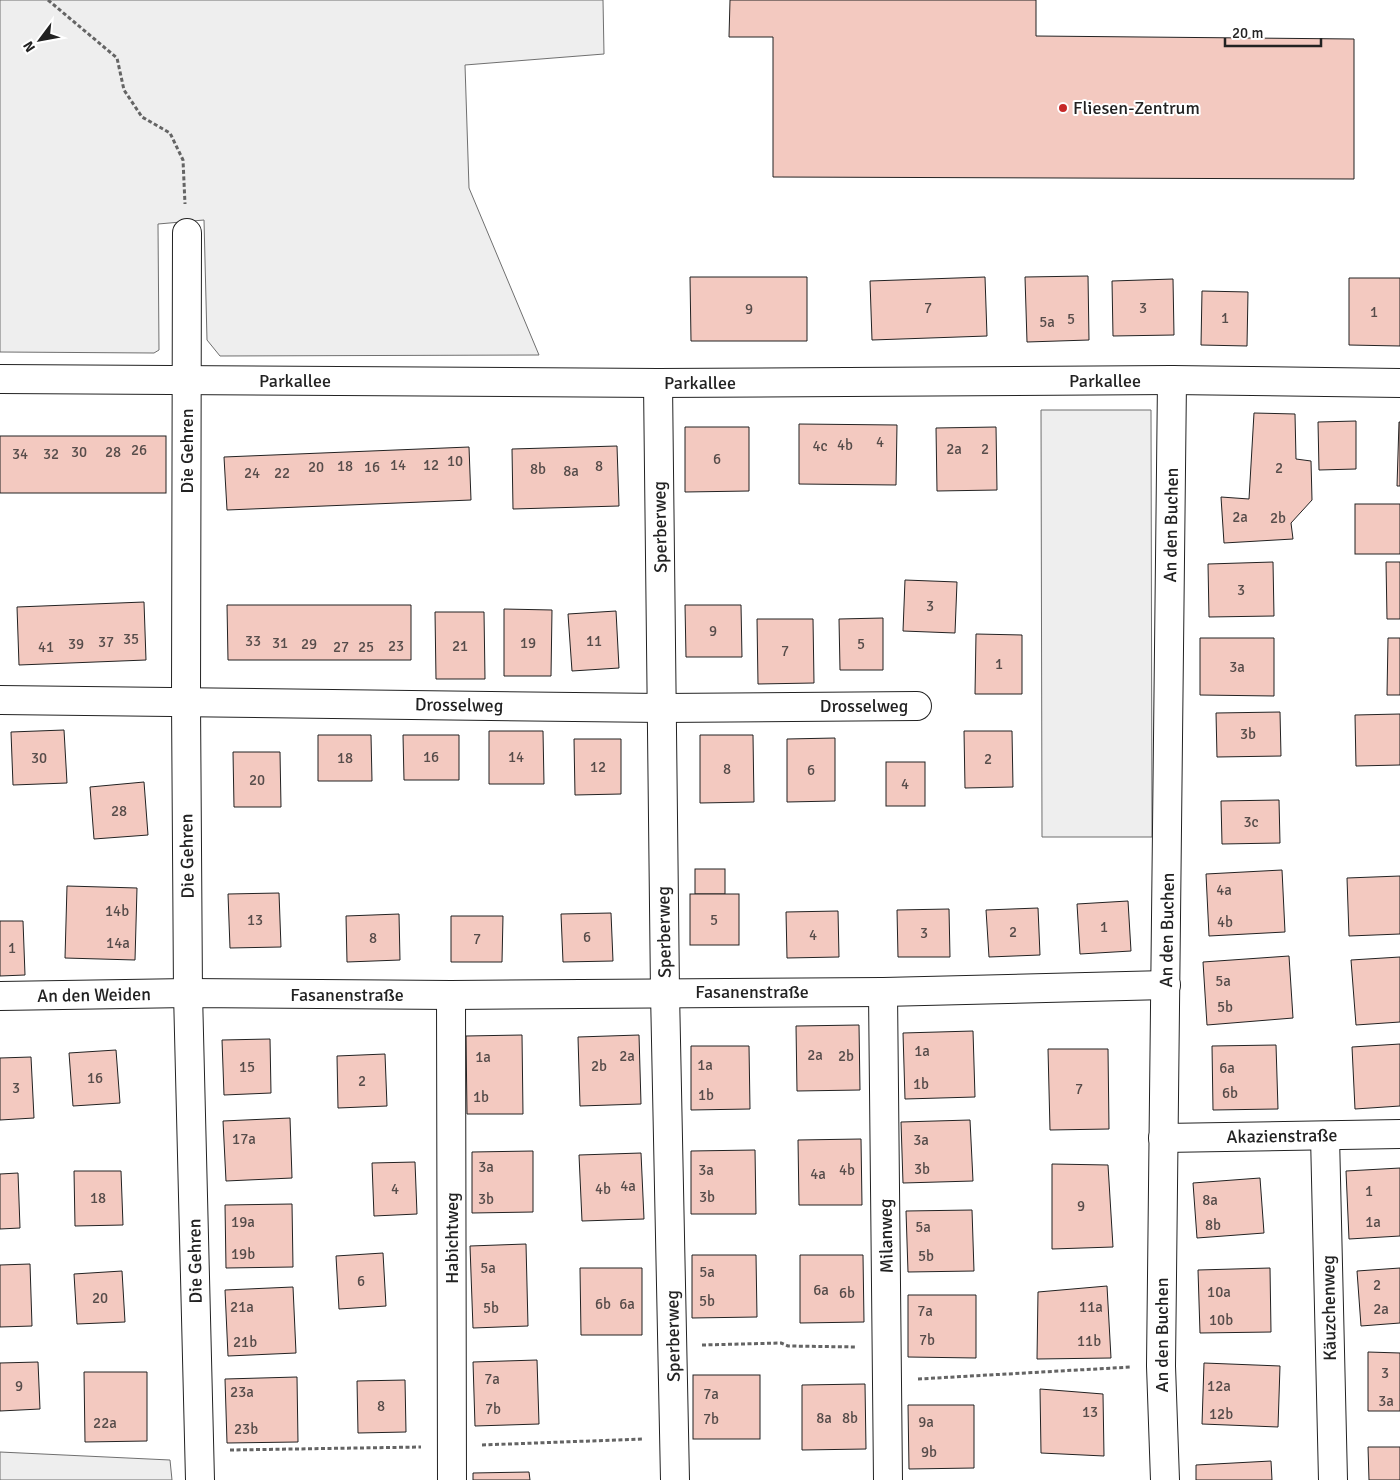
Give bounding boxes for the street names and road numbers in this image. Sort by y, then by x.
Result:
street label: Parkallee [259,370,331,392]
street label: Parkallee [1069,370,1141,392]
street label: Parkallee [664,372,736,394]
street label: Die Gehren [176,408,198,494]
street label: An den Buchen [1159,467,1183,583]
street label: Sperberweg [648,481,672,573]
street label: Drosselweg [415,693,503,717]
street label: Drosselweg [820,695,908,717]
street label: Die Gehren [175,813,199,899]
street label: An den Buchen [1155,872,1179,988]
street label: Sperberweg [652,886,676,978]
street label: Fasanenstraße [695,981,809,1003]
street label: An den Weiden [37,983,151,1007]
street label: Fasanenstraße [290,984,404,1006]
street label: Akazienstraße [1226,1124,1338,1148]
street label: Habichtweg [441,1192,463,1284]
street label: Milanweg [874,1198,898,1274]
street label: Die Gehren [183,1218,207,1304]
street label: Käuzchenweg [1317,1255,1341,1361]
street label: An den Buchen [1151,1278,1173,1392]
street label: Sperberweg [661,1290,685,1382]

